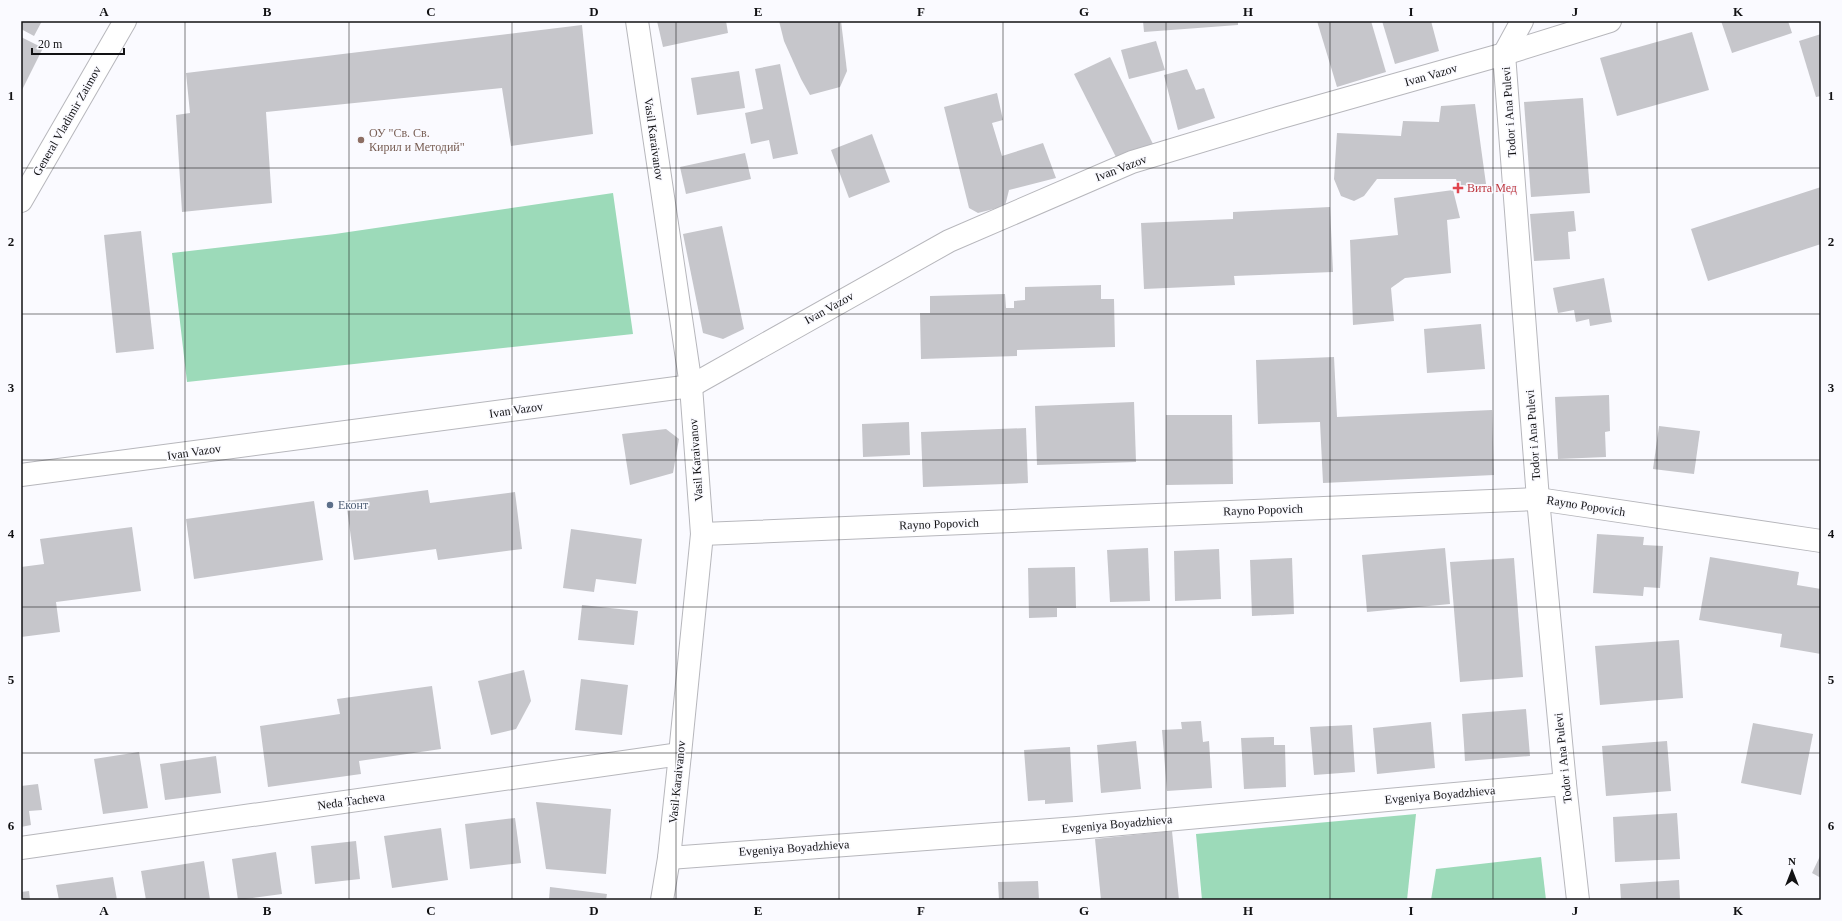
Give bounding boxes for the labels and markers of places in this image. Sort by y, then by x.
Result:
place label: ОУ "Св. Св. Кирил и Методий" [369,126,465,154]
marker: ОУ "Св. Св. Кирил и Методий" [356,135,366,145]
place label: Вита Мед [1467,181,1517,195]
marker: Вита Мед [1452,182,1464,194]
place label: Еконт [338,498,369,512]
marker: Еконт [325,500,335,510]

